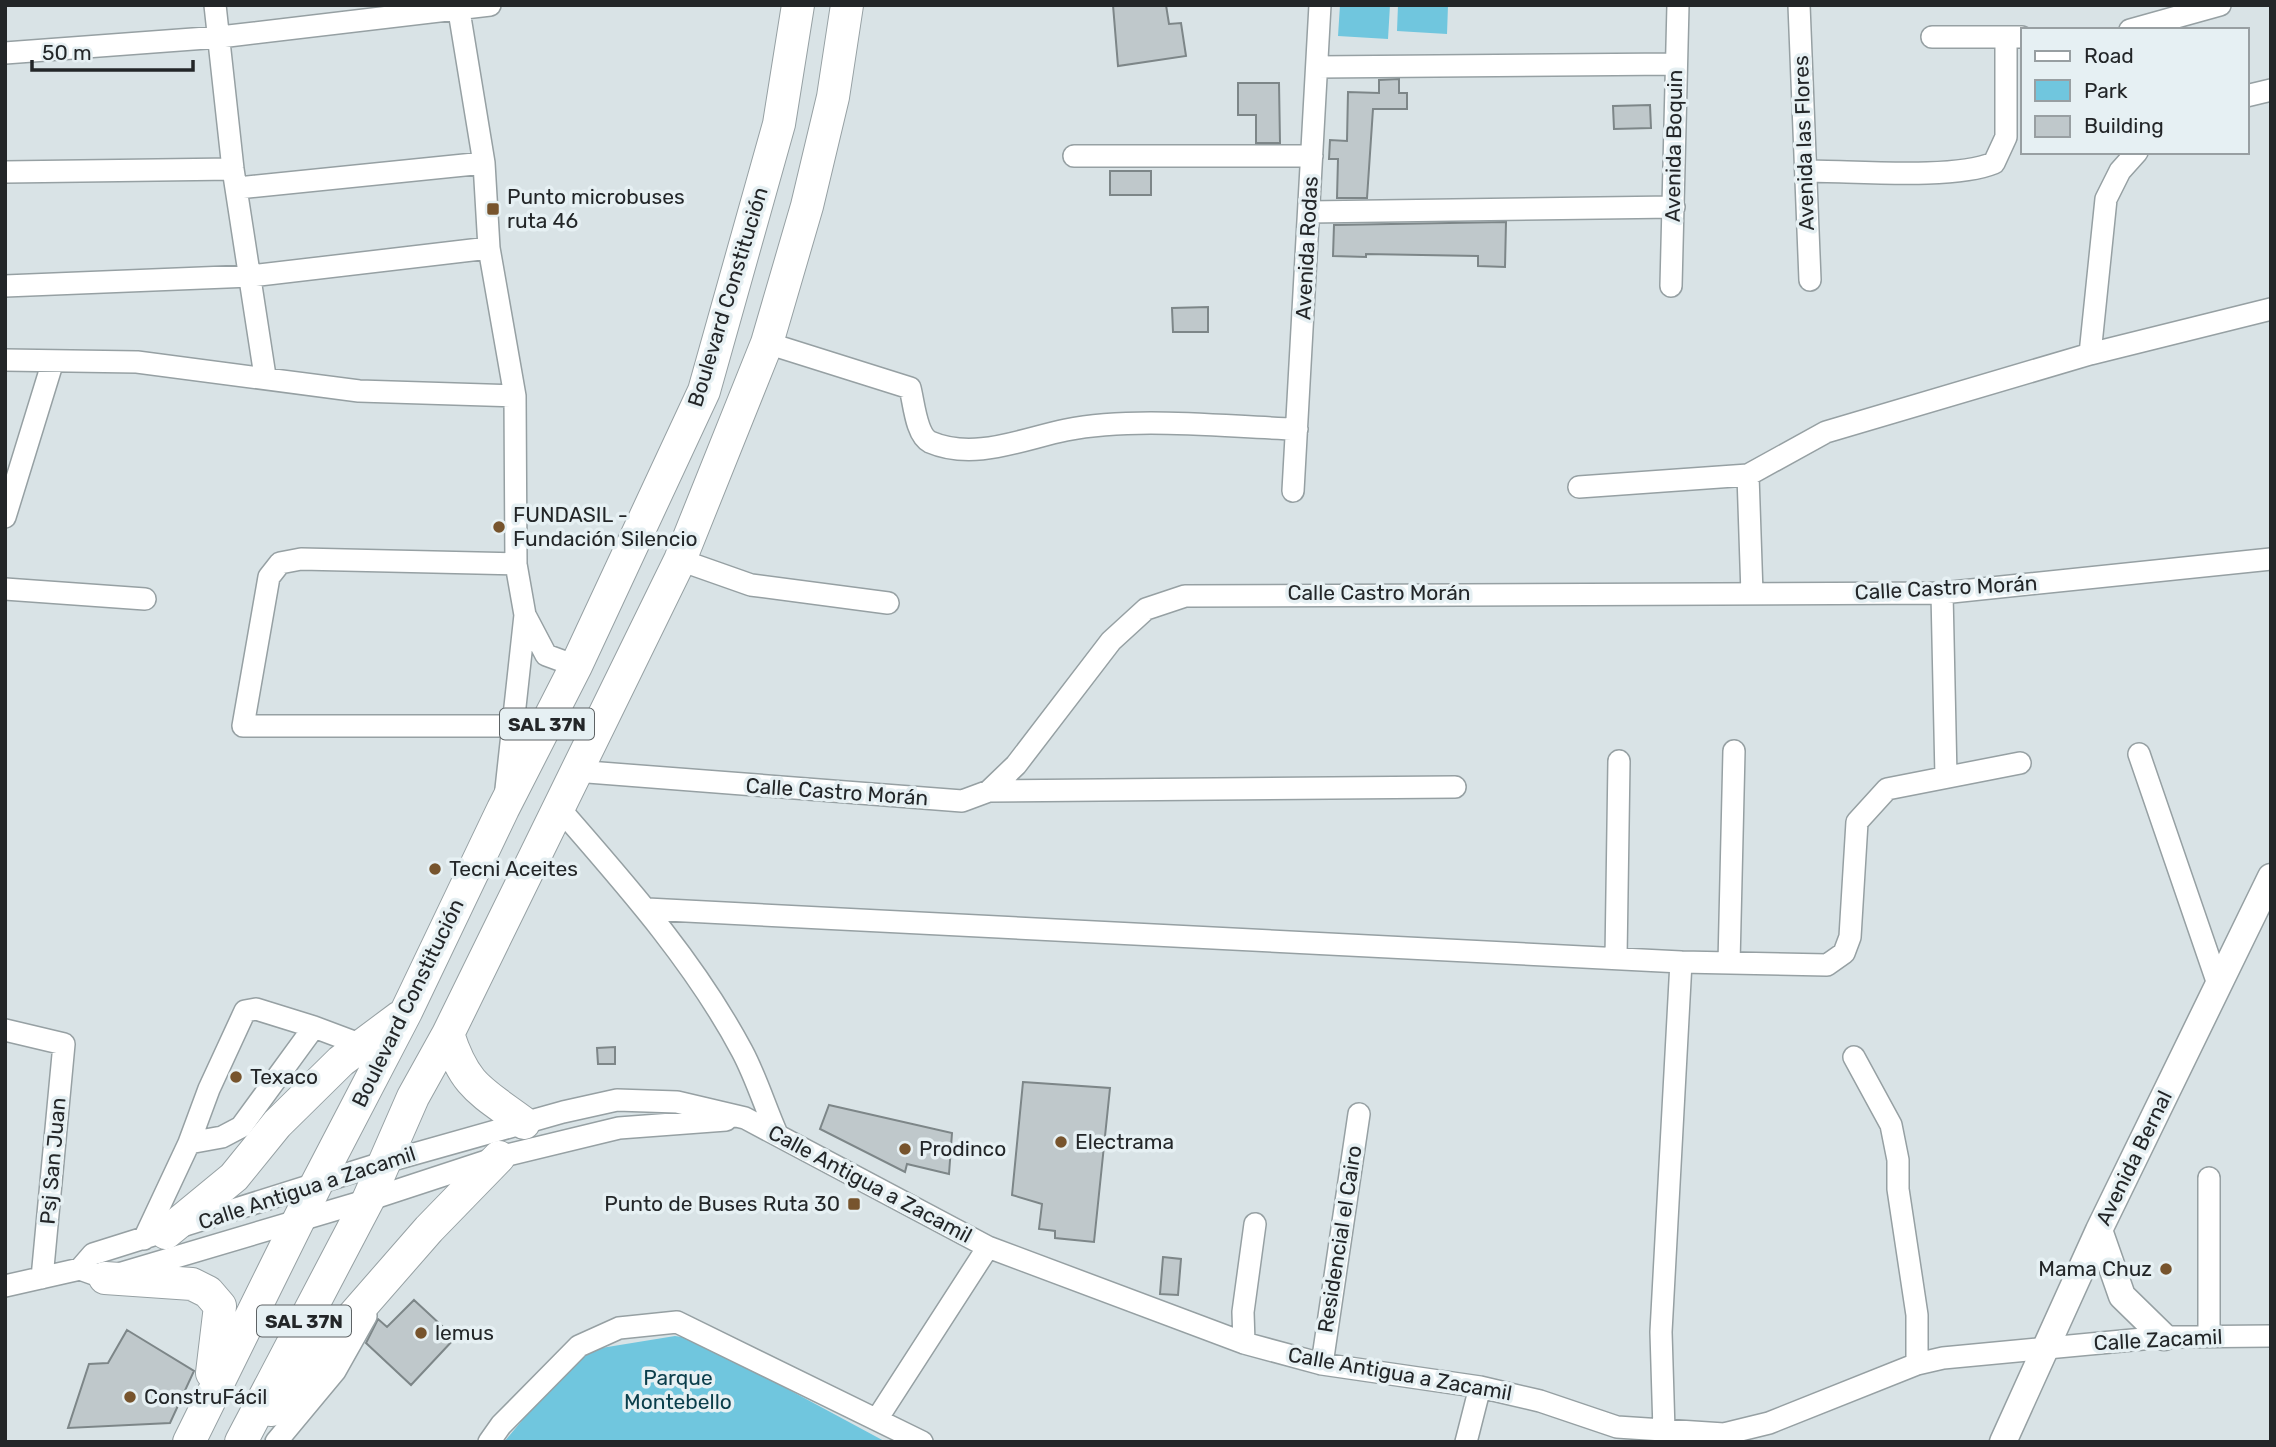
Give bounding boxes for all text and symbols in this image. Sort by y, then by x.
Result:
scale bar [32,28,192,72]
legend [2021,28,2248,154]
text: 50 m [42,40,92,65]
text: Road [2084,43,2134,68]
street label: Avenida las Flores [1788,55,1819,231]
street label: Avenida Boquin [1660,70,1687,222]
text: Park [2084,78,2128,103]
text: Building [2084,113,2164,138]
street label: Avenida Rodas [1290,175,1323,321]
place label: Punto microbuses ruta 46 [507,184,685,233]
street label: Boulevard Constitución [682,184,773,410]
marker: Punto microbuses ruta 46 [485,201,501,217]
place label: FUNDASIL - Fundación Silencio [513,502,698,551]
marker: FUNDASIL - Fundación Silencio [491,519,507,535]
street label: Calle Castro Morán [1854,570,2038,605]
street label: Calle Castro Morán [1288,580,1471,605]
road number: SAL 37N [500,708,594,740]
street label: Calle Castro Morán [745,773,929,810]
place label: Tecni Aceites [449,856,578,881]
marker: Tecni Aceites [427,861,443,877]
street label: Boulevard Constitución [346,895,469,1111]
place label: Texaco [250,1064,318,1089]
marker: Texaco [228,1069,244,1085]
street label: Avenida Bernal [2090,1086,2177,1229]
street label: Psj San Juan [34,1096,71,1225]
street label: Calle Antigua a Zacamil [764,1119,976,1248]
place label: Electrama [1075,1129,1174,1154]
marker: Electrama [1053,1134,1069,1150]
place label: Prodinco [919,1136,1006,1161]
street label: Calle Antigua a Zacamil [195,1141,419,1234]
marker: Prodinco [897,1141,913,1157]
street label: Residencial el Cairo [1312,1144,1367,1334]
place label: Punto de Buses Ruta 30 [604,1191,840,1216]
marker: Punto de Buses Ruta 30 [846,1196,862,1212]
place label: Mama Chuz [2038,1256,2152,1281]
marker: Mama Chuz [2158,1261,2174,1277]
road number: SAL 37N [257,1306,351,1336]
place label: lemus [435,1320,494,1345]
street label: Calle Zacamil [2093,1324,2223,1355]
marker: lemus [413,1325,429,1341]
street label: Calle Antigua a Zacamil [1286,1341,1514,1406]
park label: Parque Montebello [624,1365,732,1414]
place label: ConstruFácil [144,1384,267,1409]
marker: ConstruFácil [122,1389,138,1405]

